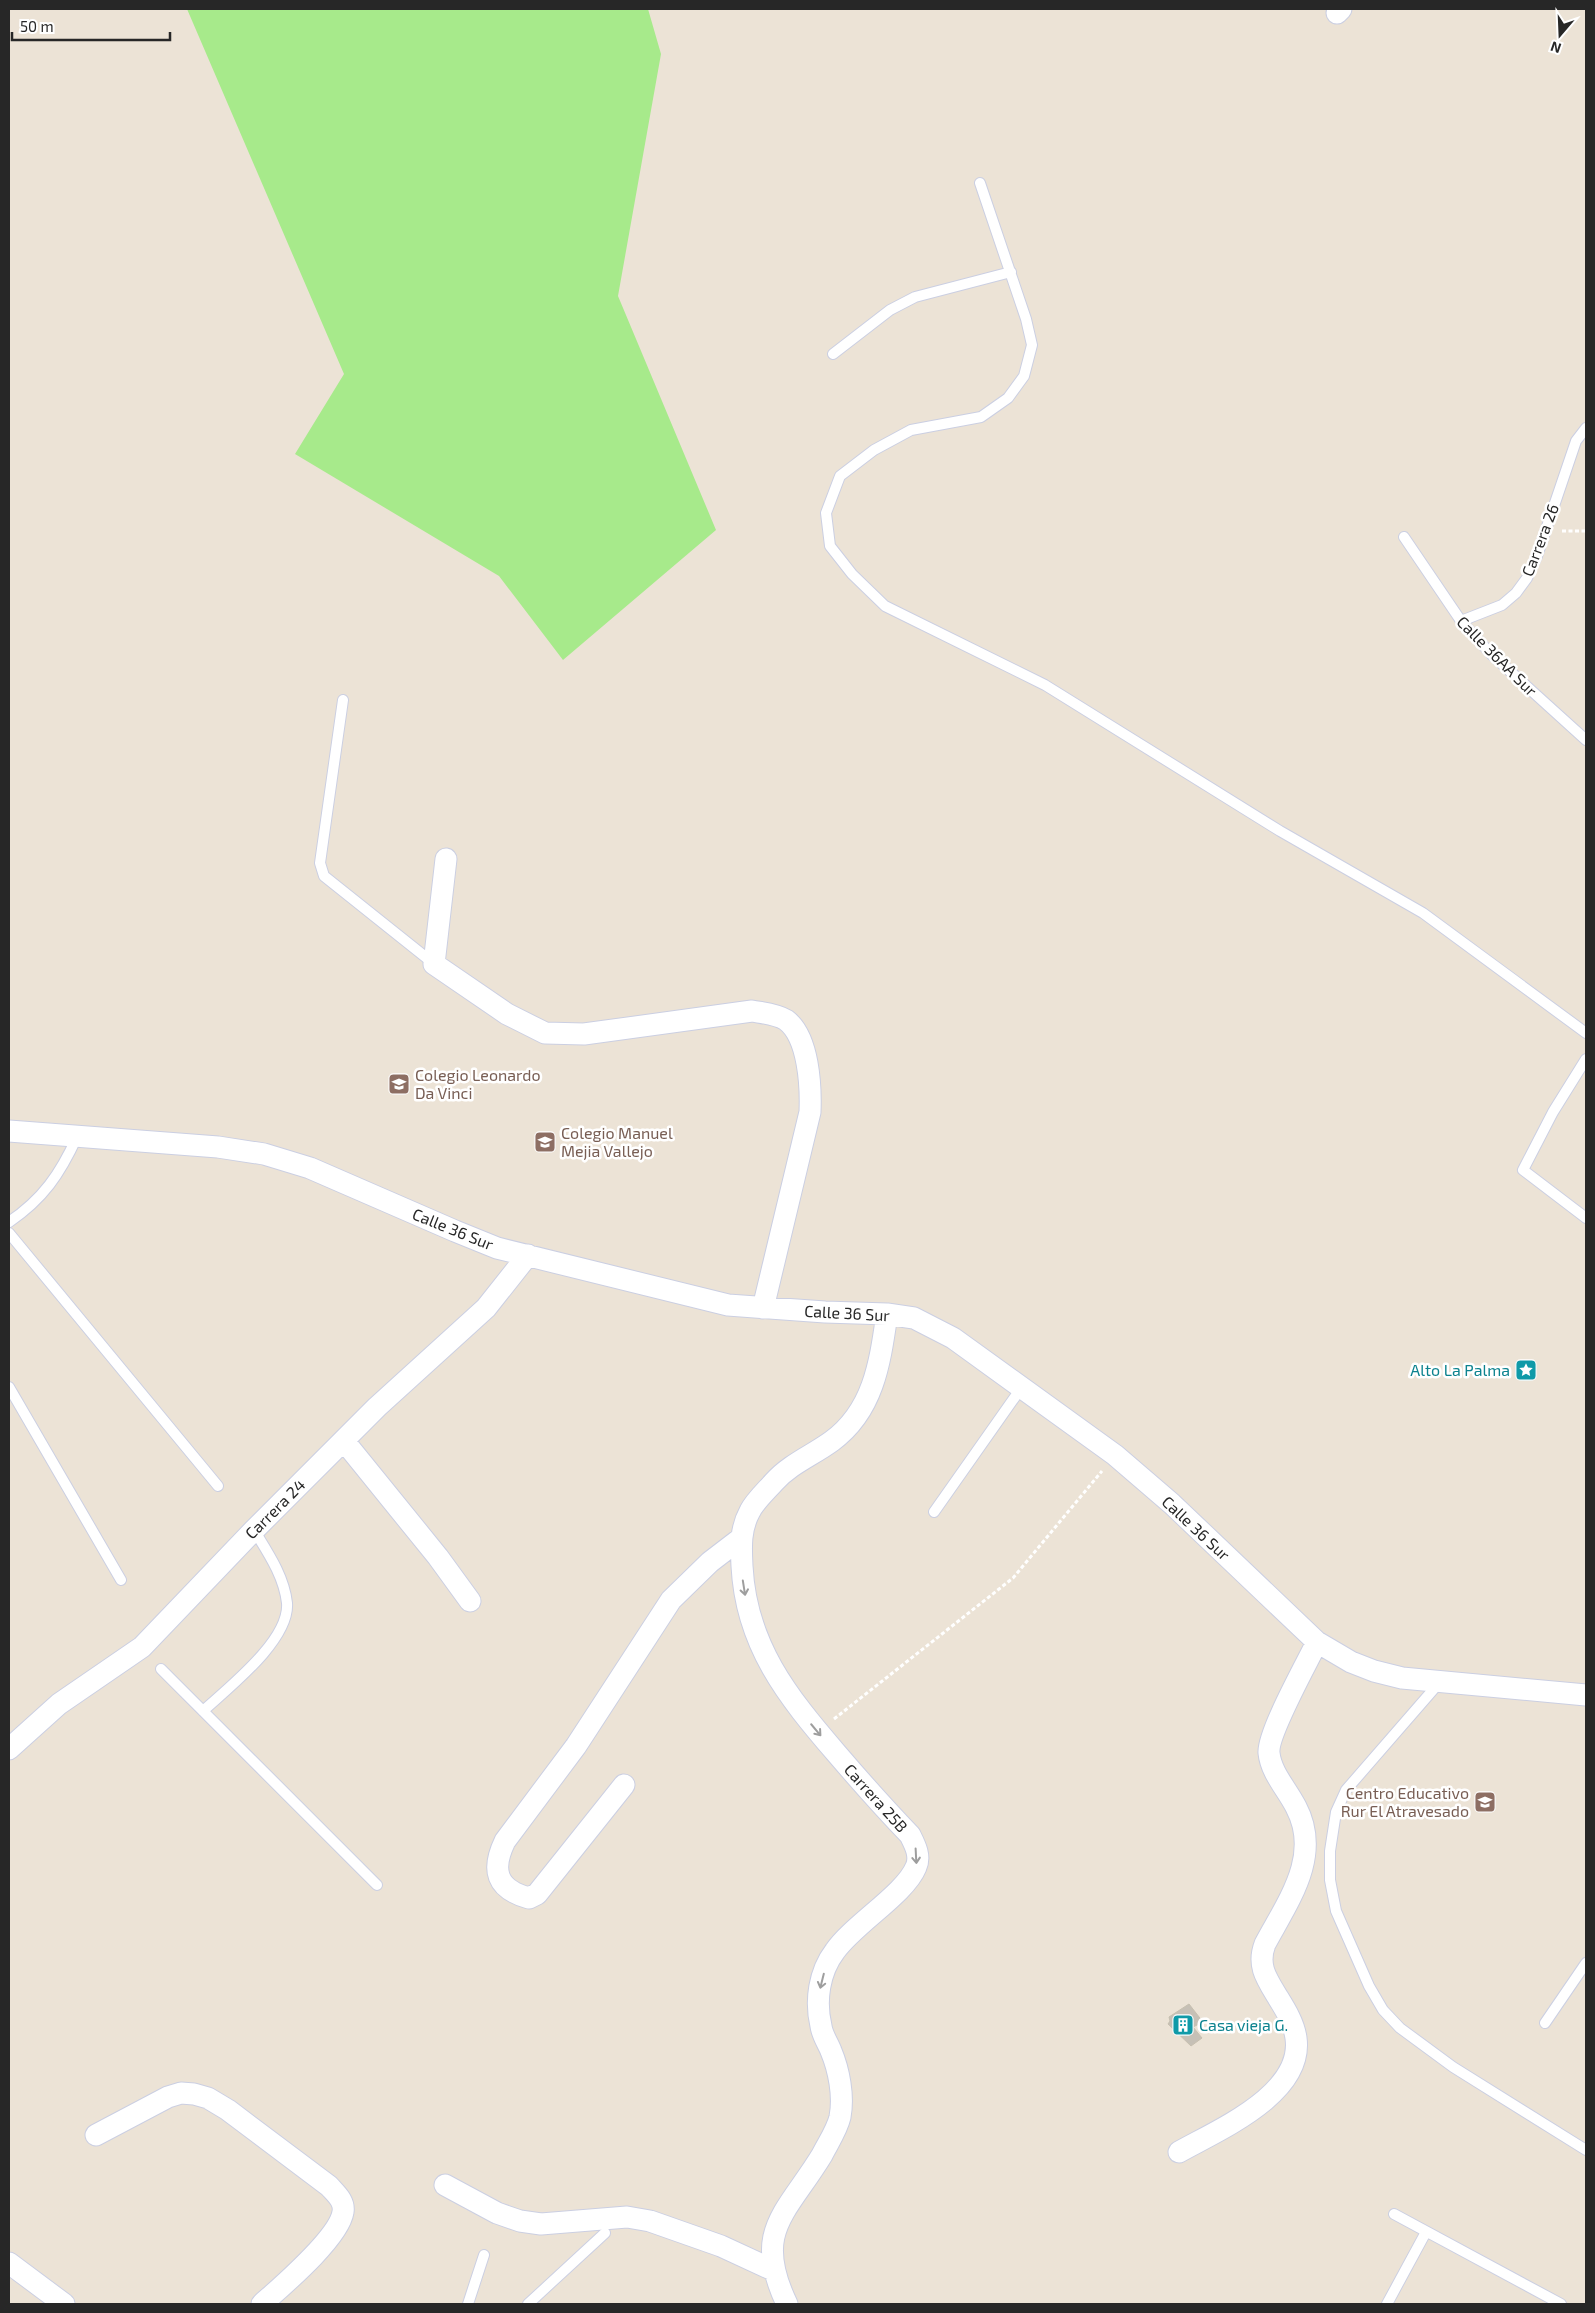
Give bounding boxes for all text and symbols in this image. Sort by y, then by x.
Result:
scale bar [12,10,170,42]
north arrow [1535,10,1585,60]
text: 50 m [20,17,54,35]
text: N [1548,38,1563,57]
street label: Carrera 26 [1517,501,1562,579]
street label: Calle 36AA Sur [1453,612,1542,700]
place label: Colegio Leonardo Da Vinci [415,1065,541,1102]
school or university icon: Colegio Leonardo Da Vinci [387,1072,411,1096]
place label: Colegio Manuel Mejia Vallejo [561,1123,673,1161]
school or university icon: Colegio Manuel Mejia Vallejo [533,1130,557,1154]
street label: Calle 36 Sur [410,1204,497,1254]
street label: Calle 36 Sur [804,1301,891,1324]
place icon: Alto La Palma [1514,1358,1538,1382]
place label: Alto La Palma [1410,1360,1510,1379]
street label: Carrera 24 [241,1475,309,1542]
street label: Calle 36 Sur [1159,1491,1235,1564]
one-way arrow [739,1580,749,1596]
one-way arrow [811,1724,822,1737]
street label: Carrera 25B [841,1760,912,1836]
place label: Centro Educativo Rur El Atravesado [1341,1783,1469,1820]
school or university icon: Centro Educativo Rur El Atravesado [1473,1790,1497,1814]
one-way arrow [912,1847,921,1863]
one-way arrow [816,1973,826,1989]
building icon: Casa vieja G. [1171,2013,1195,2037]
place label: Casa vieja G. [1199,2015,1288,2035]

